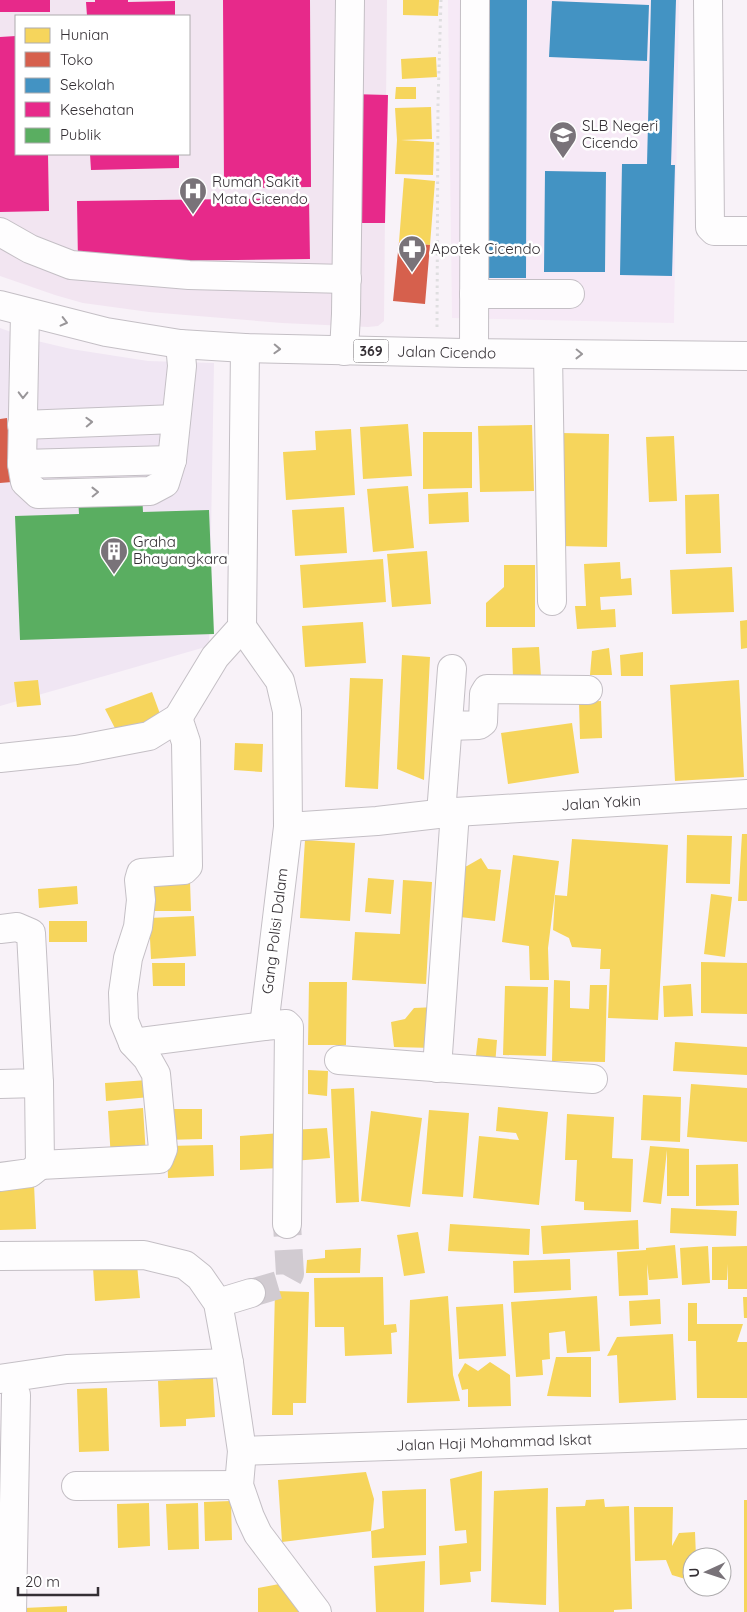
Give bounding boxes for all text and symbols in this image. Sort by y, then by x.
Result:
legend [15,15,190,155]
text: Hunian [60,25,109,44]
text: Toko [60,50,93,69]
text: Sekolah [60,75,115,94]
text: Kesehatan [60,100,134,119]
place label: SLB Negeri Cicendo [582,116,658,152]
school or university icon: SLB Negeri Cicendo [548,120,578,159]
text: Publik [60,125,101,144]
place label: Rumah Sakit Mata Cicendo [212,172,308,208]
hospital icon: Rumah Sakit Mata Cicendo [178,176,208,215]
pharmacy icon: Apotek Cicendo [397,234,427,273]
place label: Apotek Cicendo [431,239,541,258]
one-way arrow [60,316,69,327]
road number: 369 [354,340,388,362]
street label: Jalan Cicendo [397,341,496,362]
one-way arrow [273,344,281,354]
one-way arrow [576,349,583,359]
one-way arrow [18,391,28,399]
one-way arrow [85,417,93,428]
one-way arrow [91,487,99,498]
place label: Graha Bhayangkara [133,532,228,568]
building icon: Graha Bhayangkara [99,536,129,575]
street label: Jalan Yakin [560,791,641,814]
street label: Gang Polisi Dalam [257,867,292,995]
street label: Jalan Haji Mohammad Iskat [396,1429,592,1455]
north arrow [682,1547,732,1597]
scale bar [18,1564,98,1596]
text: U [685,1567,703,1578]
text: 20 m [25,1572,60,1591]

